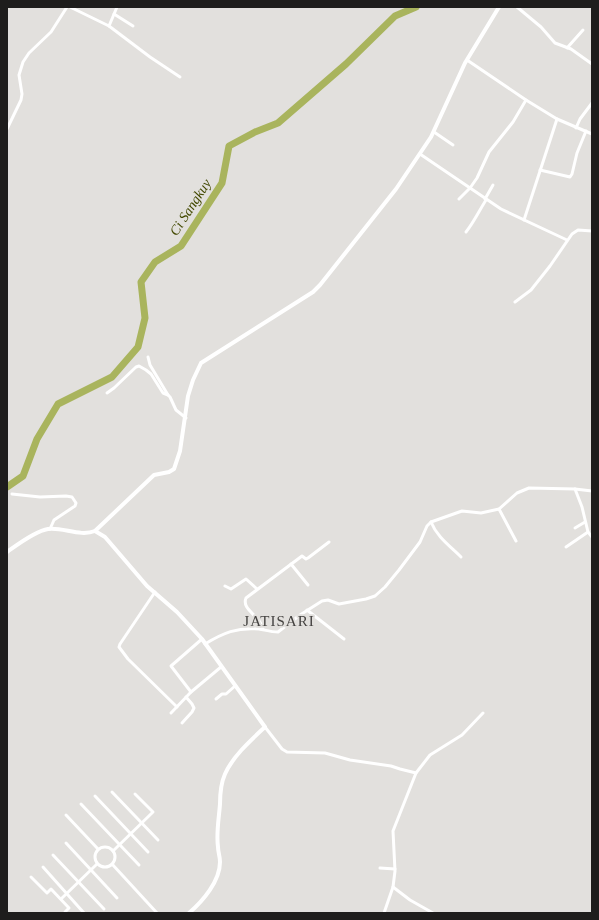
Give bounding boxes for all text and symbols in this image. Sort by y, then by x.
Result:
water label: Ci Sangkuy [167,176,215,238]
district label: JATISARI [243,613,315,629]

